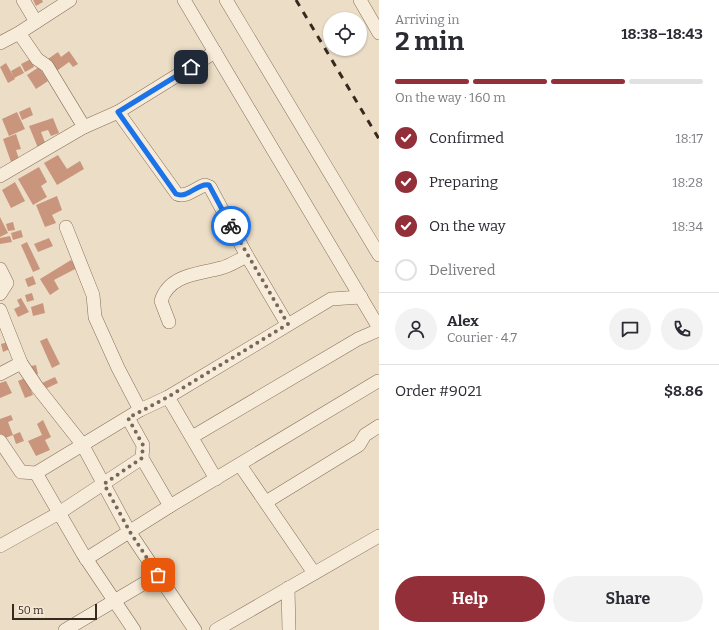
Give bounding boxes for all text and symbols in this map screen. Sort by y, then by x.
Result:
map controls [323,12,367,56]
button: locate [323,12,367,56]
text: Arriving in [395,12,460,27]
text: 18:38–18:43 [621,25,703,43]
text: 2 min [395,26,464,57]
pin [174,50,208,84]
icon: home [180,56,202,78]
text: On the way · 160 m [395,90,506,105]
icon: check [395,127,417,149]
text: Confirmed [429,129,504,147]
text: 18:17 [675,131,703,146]
icon: check [395,171,417,193]
text: Preparing [429,173,498,191]
text: 18:28 [672,175,703,190]
courier [211,206,251,246]
icon: bike [220,215,242,237]
icon: check [395,215,417,237]
text: On the way [429,217,506,235]
text: 18:34 [672,219,703,234]
text: Delivered [429,261,496,279]
button: person [395,308,437,350]
button: chat [609,308,651,350]
button: phone [661,308,703,350]
text: Alex [447,312,479,330]
text: Courier · 4.7 [447,330,517,345]
text: Order #9021 [395,382,482,400]
text: $8.86 [664,382,703,400]
pin [141,558,175,592]
icon: bag [147,564,169,586]
button: Help [395,576,545,622]
button: Share [553,576,703,622]
scale bar [12,602,97,621]
text: 50 m [18,604,44,617]

